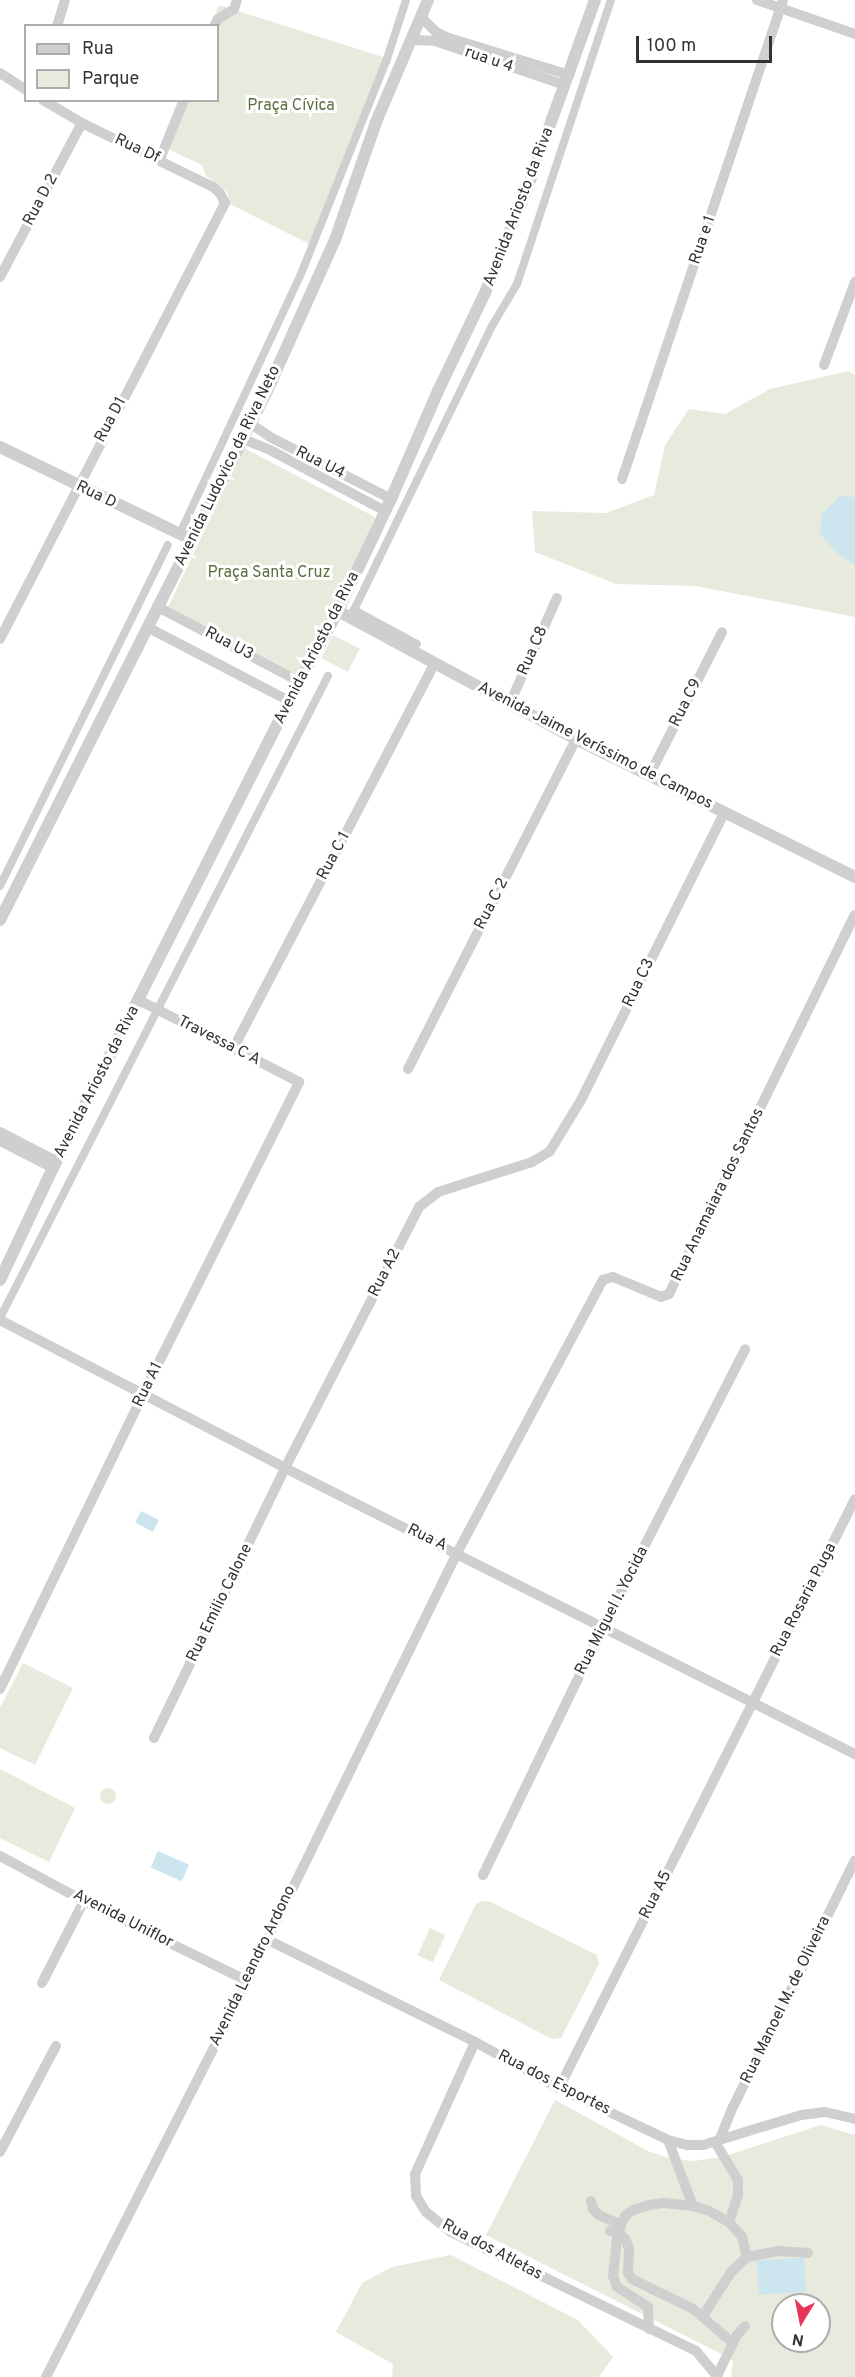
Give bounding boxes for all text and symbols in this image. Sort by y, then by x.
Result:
legend [24,24,219,102]
scale bar [639,24,776,62]
text: 100 m [647,35,696,58]
text: Rua [82,38,113,61]
street label: rua u 4 [462,43,516,77]
text: Parque [82,68,139,91]
park label: Praça Cívica [247,96,335,116]
street label: Avenida Ariosto da Riva [480,125,558,289]
street label: Rua Df [111,130,163,168]
street label: Rua D 2 [19,171,63,229]
street label: Rua e 1 [686,213,720,267]
street label: Avenida Ludovico da Riva Neto [171,363,285,569]
street label: Rua D1 [91,394,131,446]
street label: Rua U4 [292,442,348,484]
street label: Rua D [73,477,119,513]
park label: Praça Santa Cruz [207,563,331,583]
street label: Avenida Ariosto da Riva [270,568,364,728]
street label: Rua U3 [201,623,257,665]
street label: Rua C8 [514,623,552,679]
street label: Rua C9 [666,676,706,730]
street label: Avenida Jaime Veríssimo de Campos [474,678,716,814]
street label: Rua C 1 [313,829,355,883]
street label: Rua C 2 [471,875,513,933]
street label: Rua C3 [619,956,659,1010]
street label: Avenida Ariosto da Riva [50,1002,144,1162]
street label: Travessa C A [174,1012,264,1070]
street label: Rua Anamaiara dos Santos [667,1105,769,1285]
street label: Rua A2 [365,1245,405,1301]
street label: Rua A1 [129,1359,167,1411]
street label: Rua A [404,1520,450,1556]
street label: Rua Rosaria Puga [767,1540,841,1660]
street label: Rua Emilio Calone [183,1541,257,1665]
street label: Rua Miguel I. Yocida [571,1543,653,1679]
street label: Rua A5 [636,1867,676,1923]
street label: Avenida Leandro Ardono [206,1882,300,2050]
street label: Avenida Uniflor [70,1886,176,1952]
street label: Rua Manoel M. de Oliveira [737,1913,835,2087]
street label: Rua dos Esportes [494,2046,614,2120]
street label: Rua dos Atletas [438,2215,546,2285]
north arrow [771,2293,831,2353]
text: N [791,2328,806,2350]

